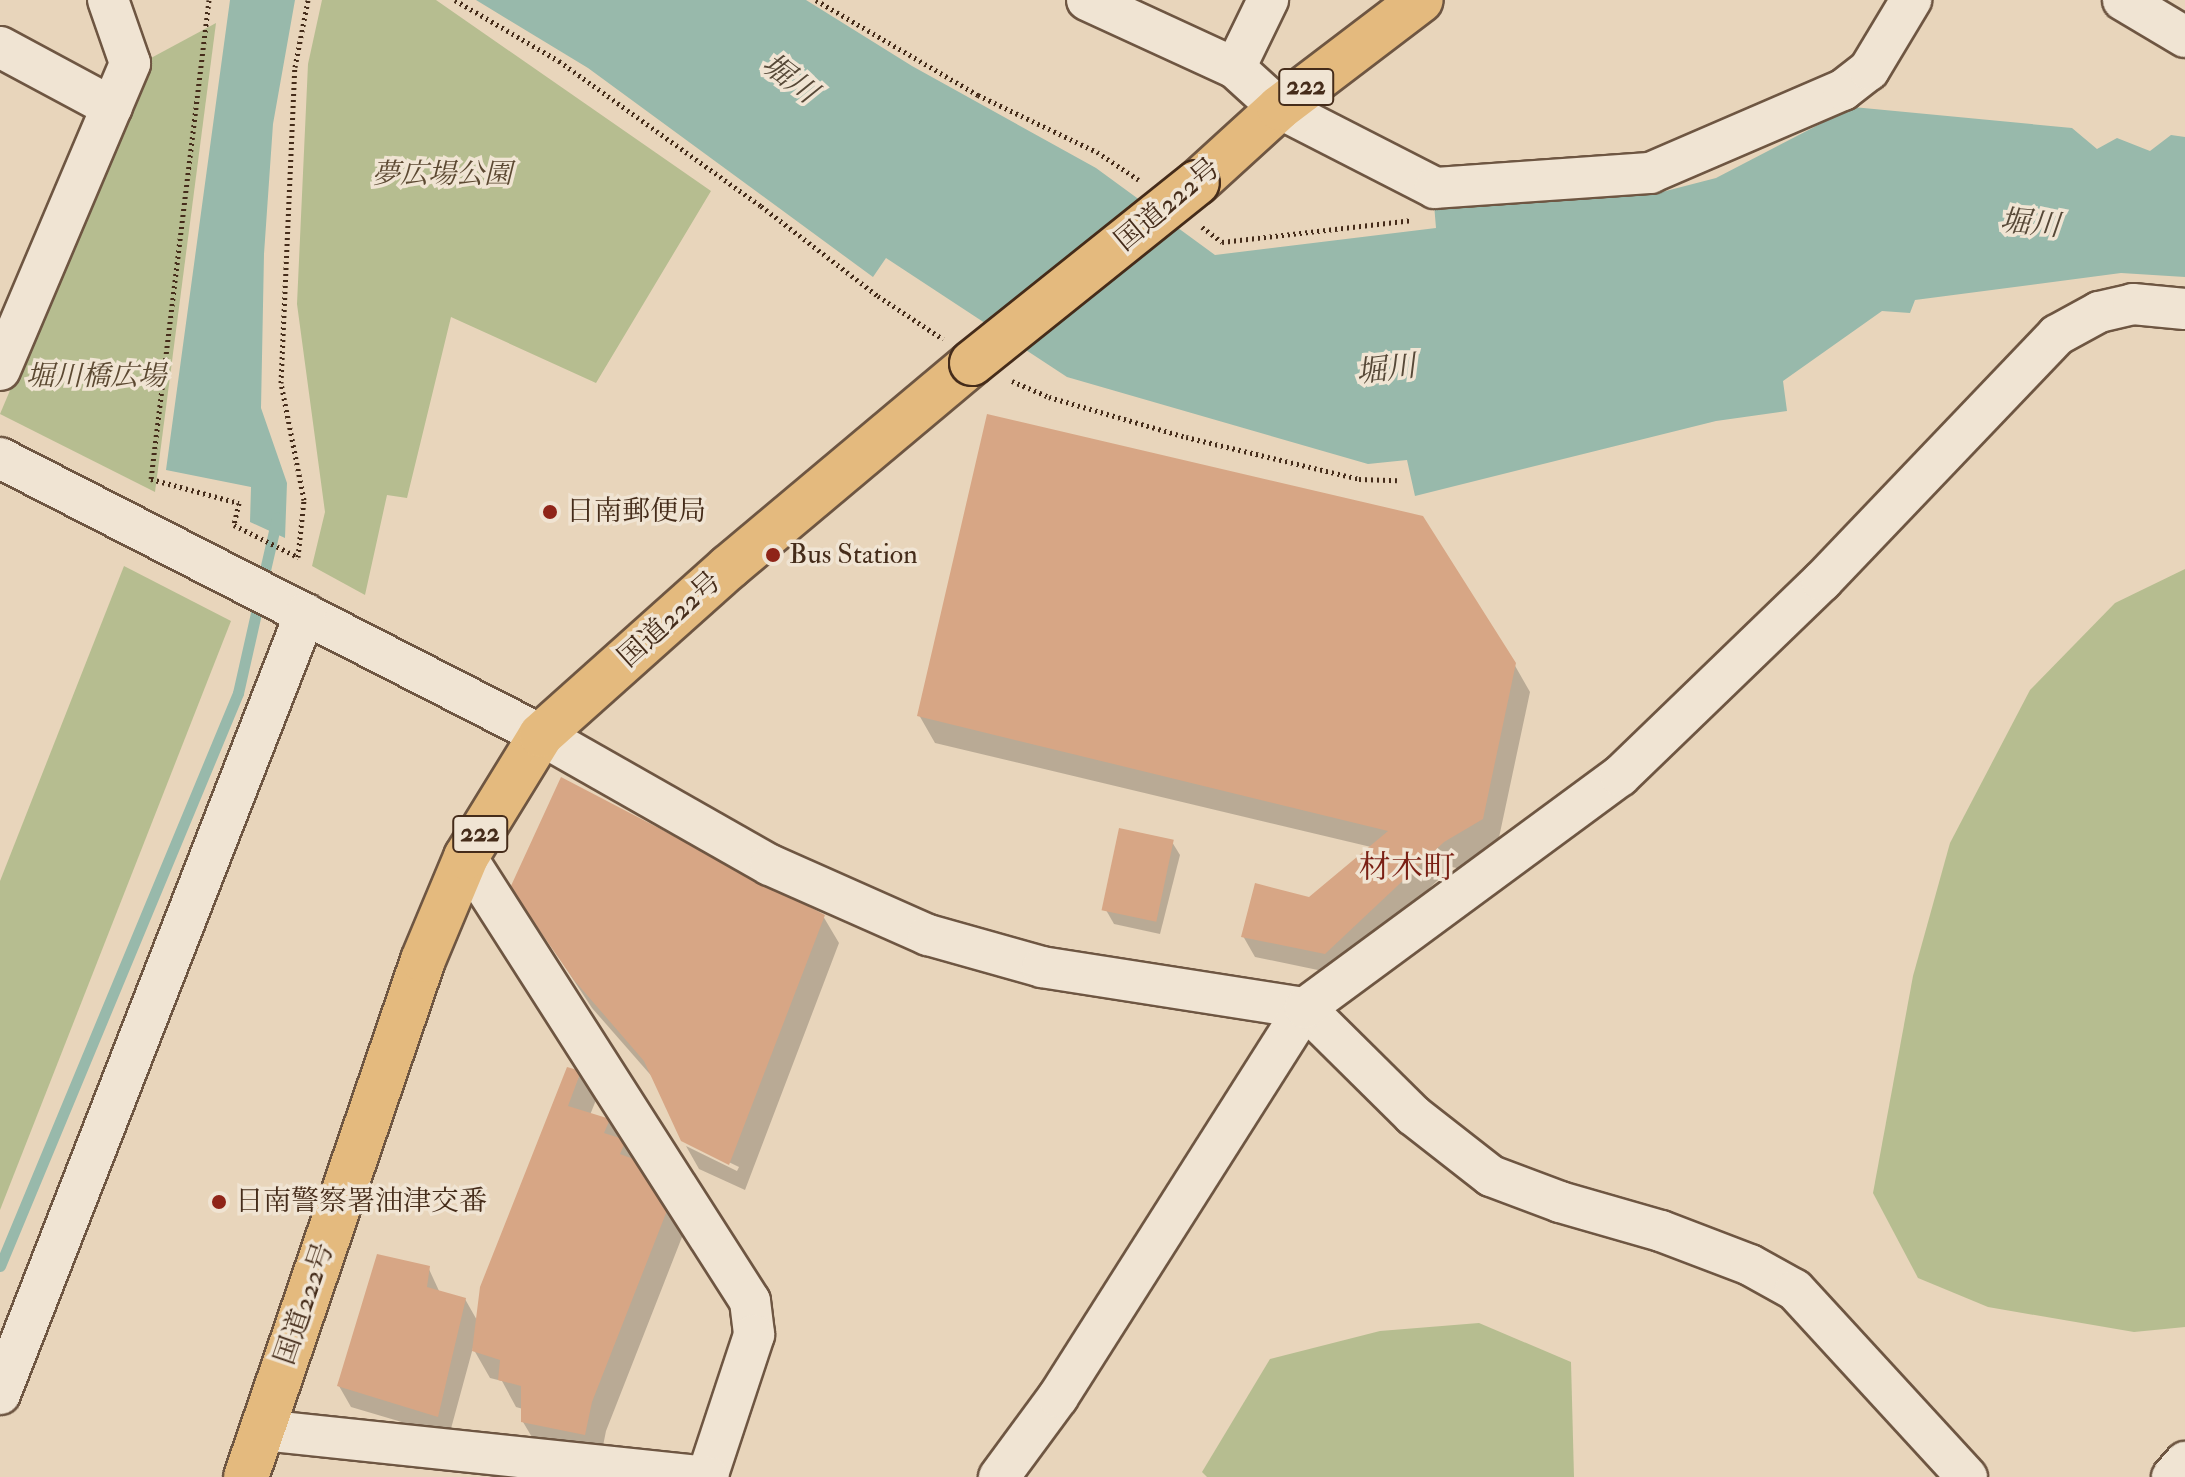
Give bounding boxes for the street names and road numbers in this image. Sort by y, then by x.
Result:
road number: 222 [1278,65,1334,109]
street label: 国道222号 [1109,151,1227,259]
street label: 国道222号 [612,565,728,675]
road number: 222 [452,812,508,856]
street label: 国道222号 [269,1239,341,1369]

